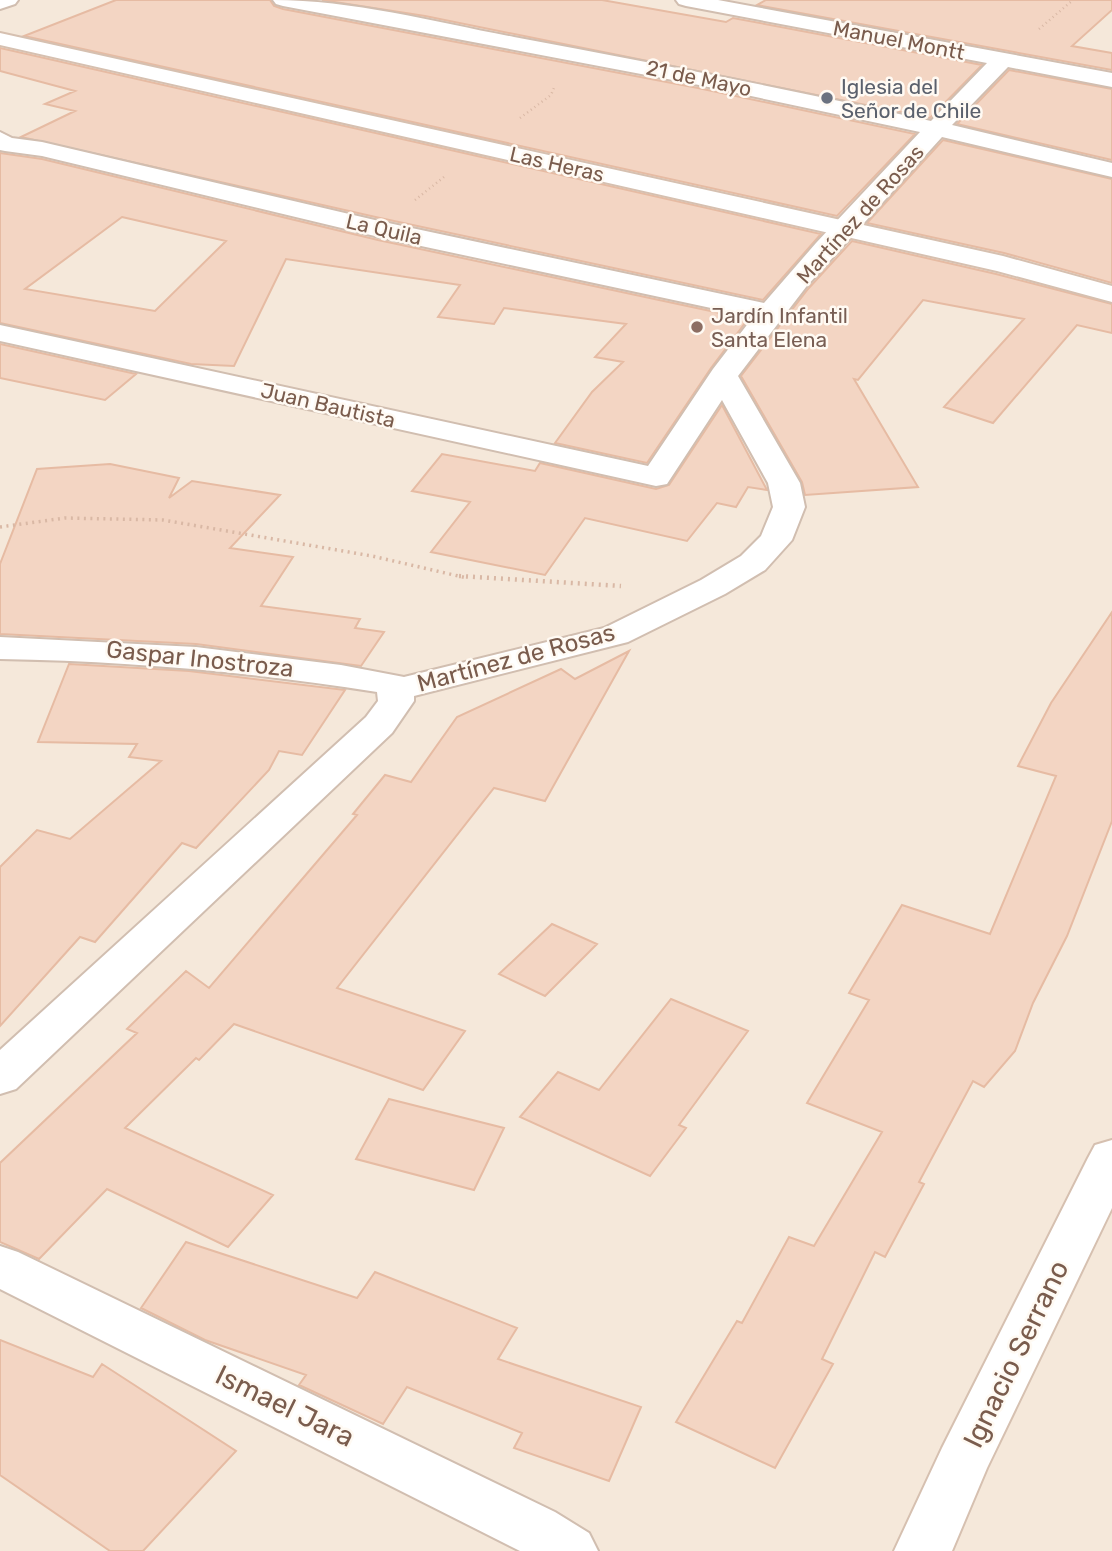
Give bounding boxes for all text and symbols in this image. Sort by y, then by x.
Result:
street label: Manuel Montt [831,15,967,65]
street label: 21 de Mayo [644,55,754,101]
place label: Iglesia del Señor de Chile [841,74,981,123]
marker: Iglesia del Señor de Chile [819,90,835,106]
street label: Martínez de Rosas [791,140,929,288]
street label: Las Heras [507,141,607,187]
street label: La Quila [344,208,424,250]
place label: Jardín Infantil Santa Elena [711,303,848,352]
marker: Jardín Infantil Santa Elena [689,319,705,335]
street label: Juan Bautista [258,377,398,433]
street label: Martínez de Rosas [414,618,618,698]
street label: Gaspar Inostroza [105,635,295,683]
street label: Ignacio Serrano [956,1255,1076,1453]
street label: Ismael Jara [210,1358,360,1454]

